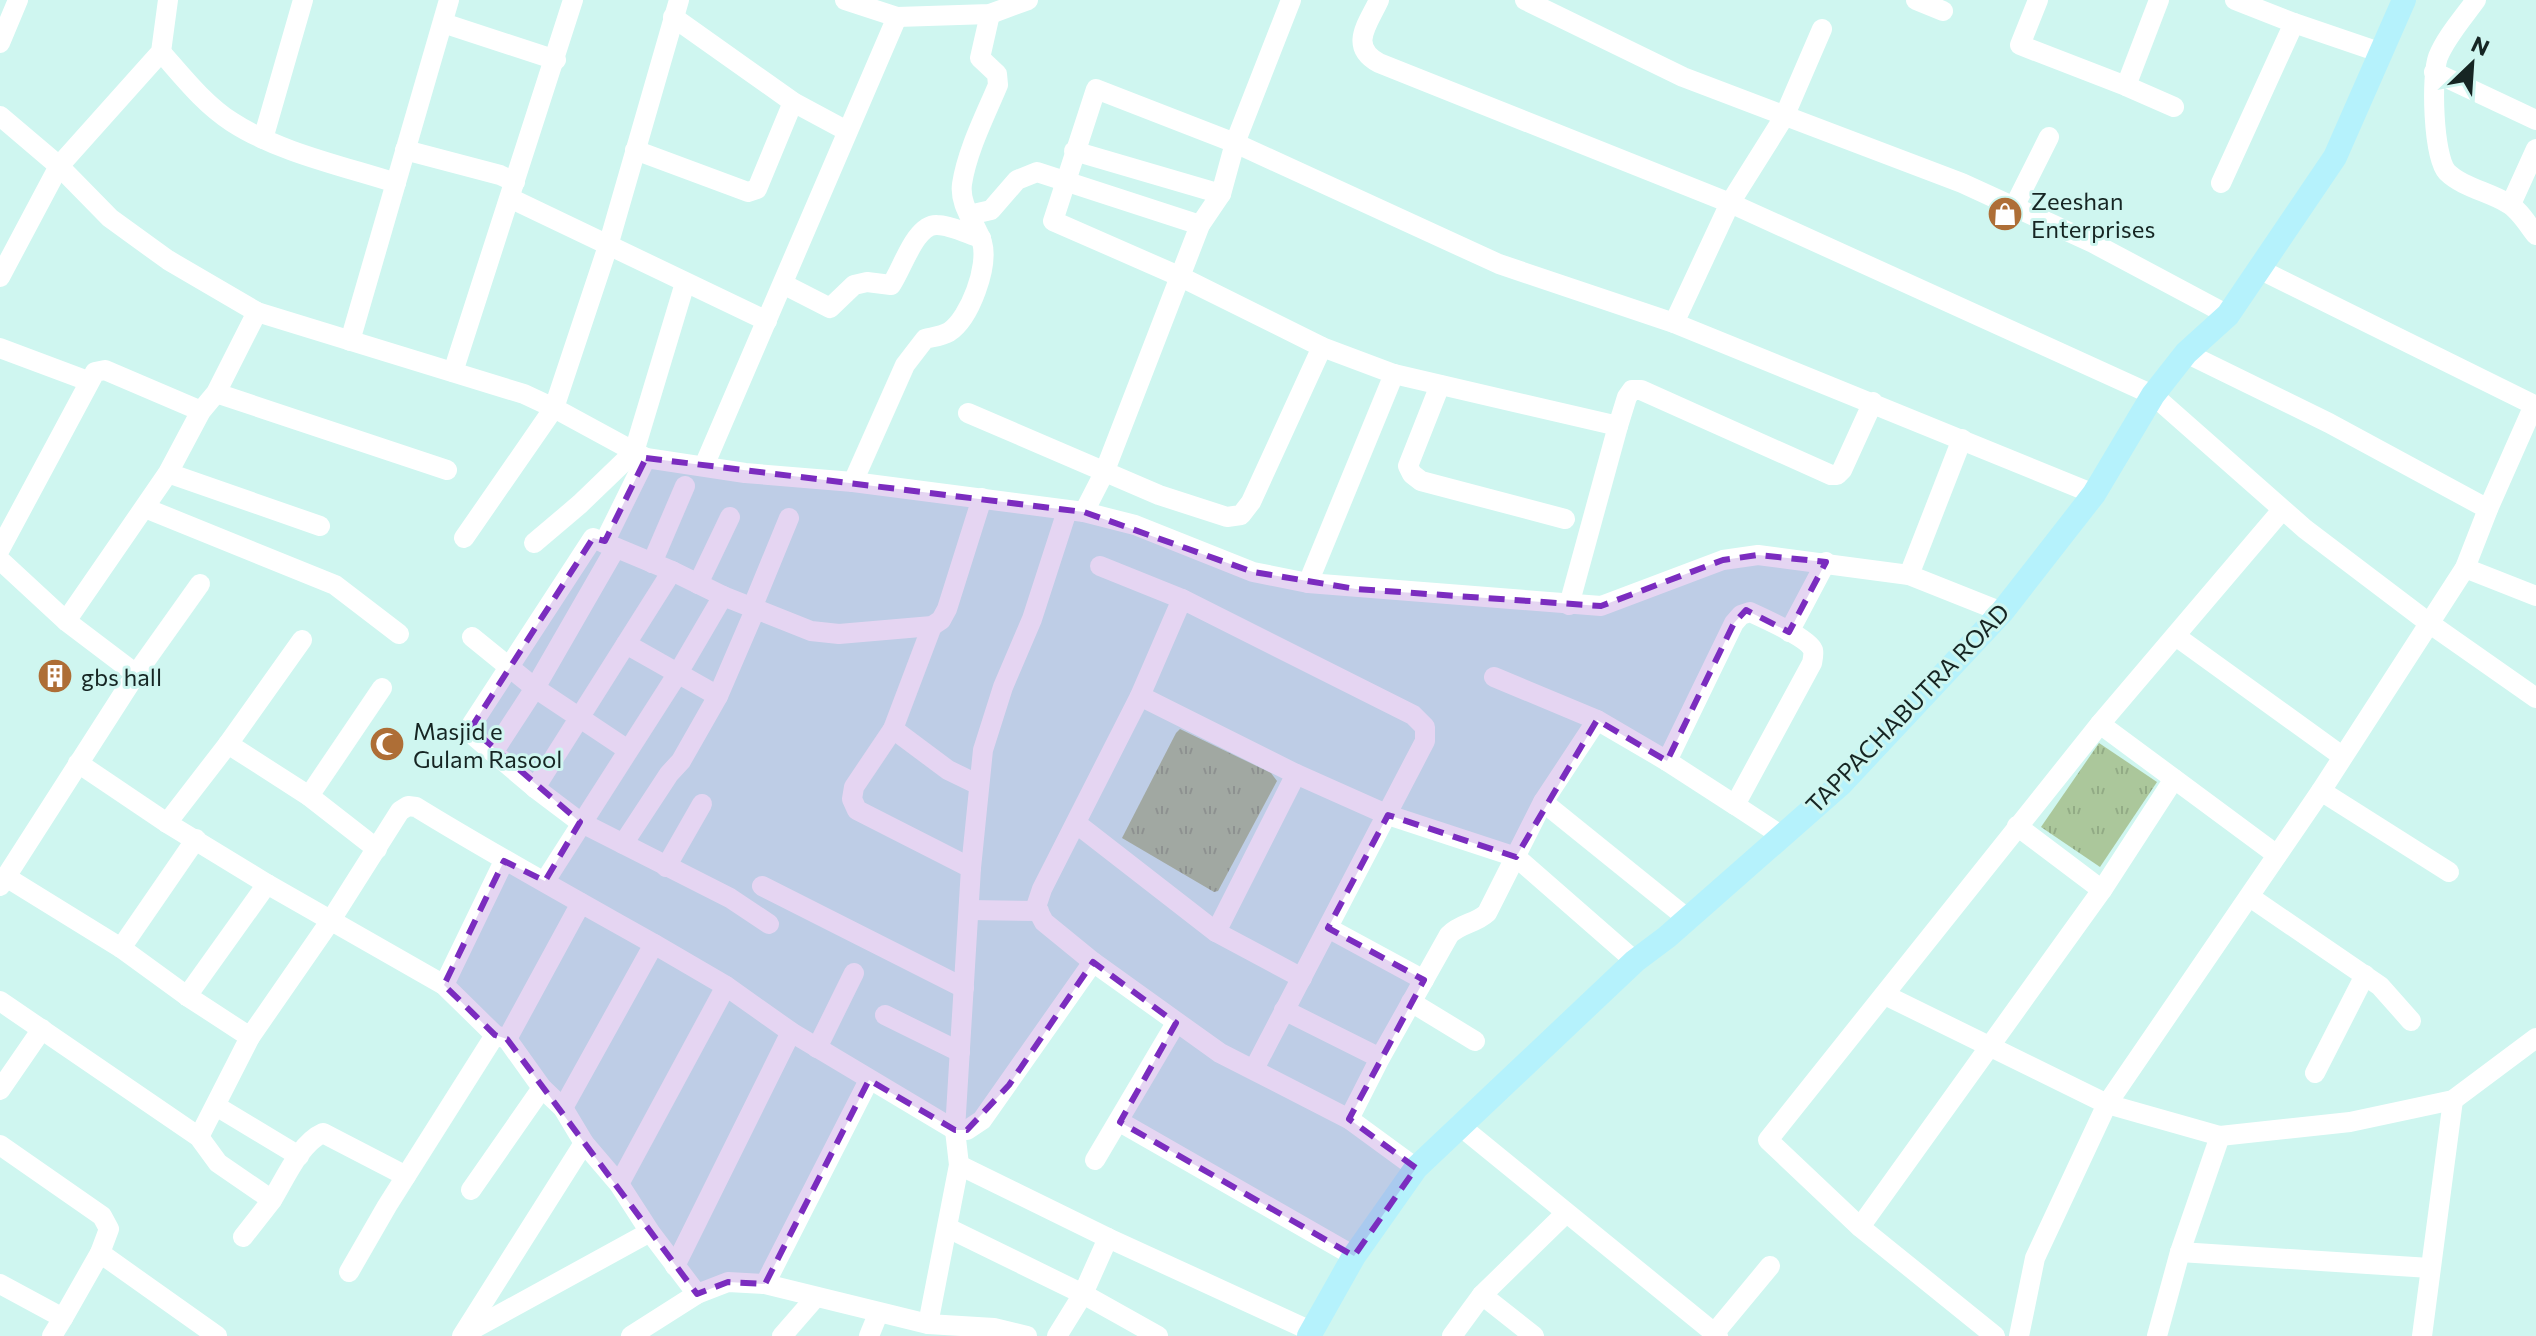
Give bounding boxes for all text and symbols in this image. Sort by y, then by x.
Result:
north arrow [2432,24,2512,104]
text: N [2467,30,2494,61]
place label: Zeeshan Enterprises [2031,186,2155,243]
shop icon: Zeeshan Enterprises [1986,195,2024,233]
street label: TAPPACHABUTRA ROAD [1799,597,2015,819]
building icon: gbs hall [36,657,74,695]
place label: gbs hall [81,662,162,691]
place label: Masjid e Gulam Rasool [413,716,562,773]
mosque icon: Masjid e Gulam Rasool [368,725,406,763]

